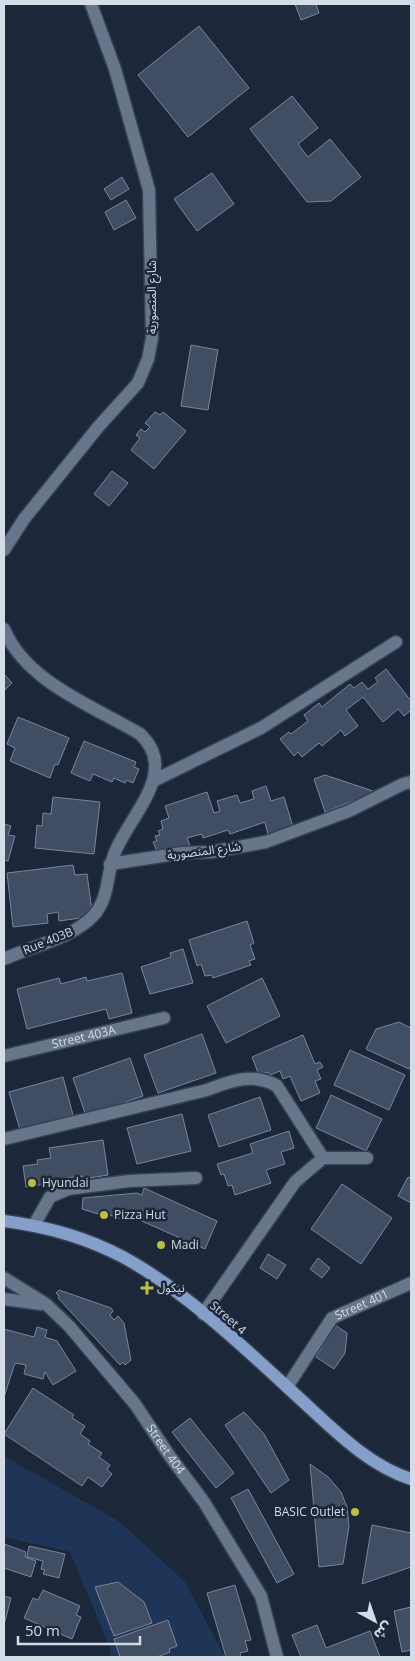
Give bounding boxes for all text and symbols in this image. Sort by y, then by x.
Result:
street label: شارع المنصورية [143,260,161,334]
street label: شارع المنصورية [166,838,242,864]
street label: Rue 403B [20,923,76,958]
street label: Street 403A [50,1021,118,1052]
place label: Hyundai [42,1174,89,1191]
marker: Hyundai [26,1177,38,1189]
place label: Pizza Hut [114,1206,166,1223]
marker: Pizza Hut [98,1209,110,1221]
place label: Madi [171,1236,199,1253]
marker: Madi [155,1239,167,1251]
place label: نيكول [157,1279,185,1296]
marker: نيكول [141,1282,153,1294]
street label: Street 401 [332,1285,391,1324]
street label: Street 4 [206,1297,250,1338]
street label: Street 404 [143,1421,189,1477]
place label: BASIC Outlet [274,1503,345,1520]
marker: BASIC Outlet [349,1506,361,1518]
north arrow [350,1596,400,1646]
scale bar [18,1614,140,1646]
text: ش [370,1618,397,1645]
text: 50 m [25,1620,60,1640]

